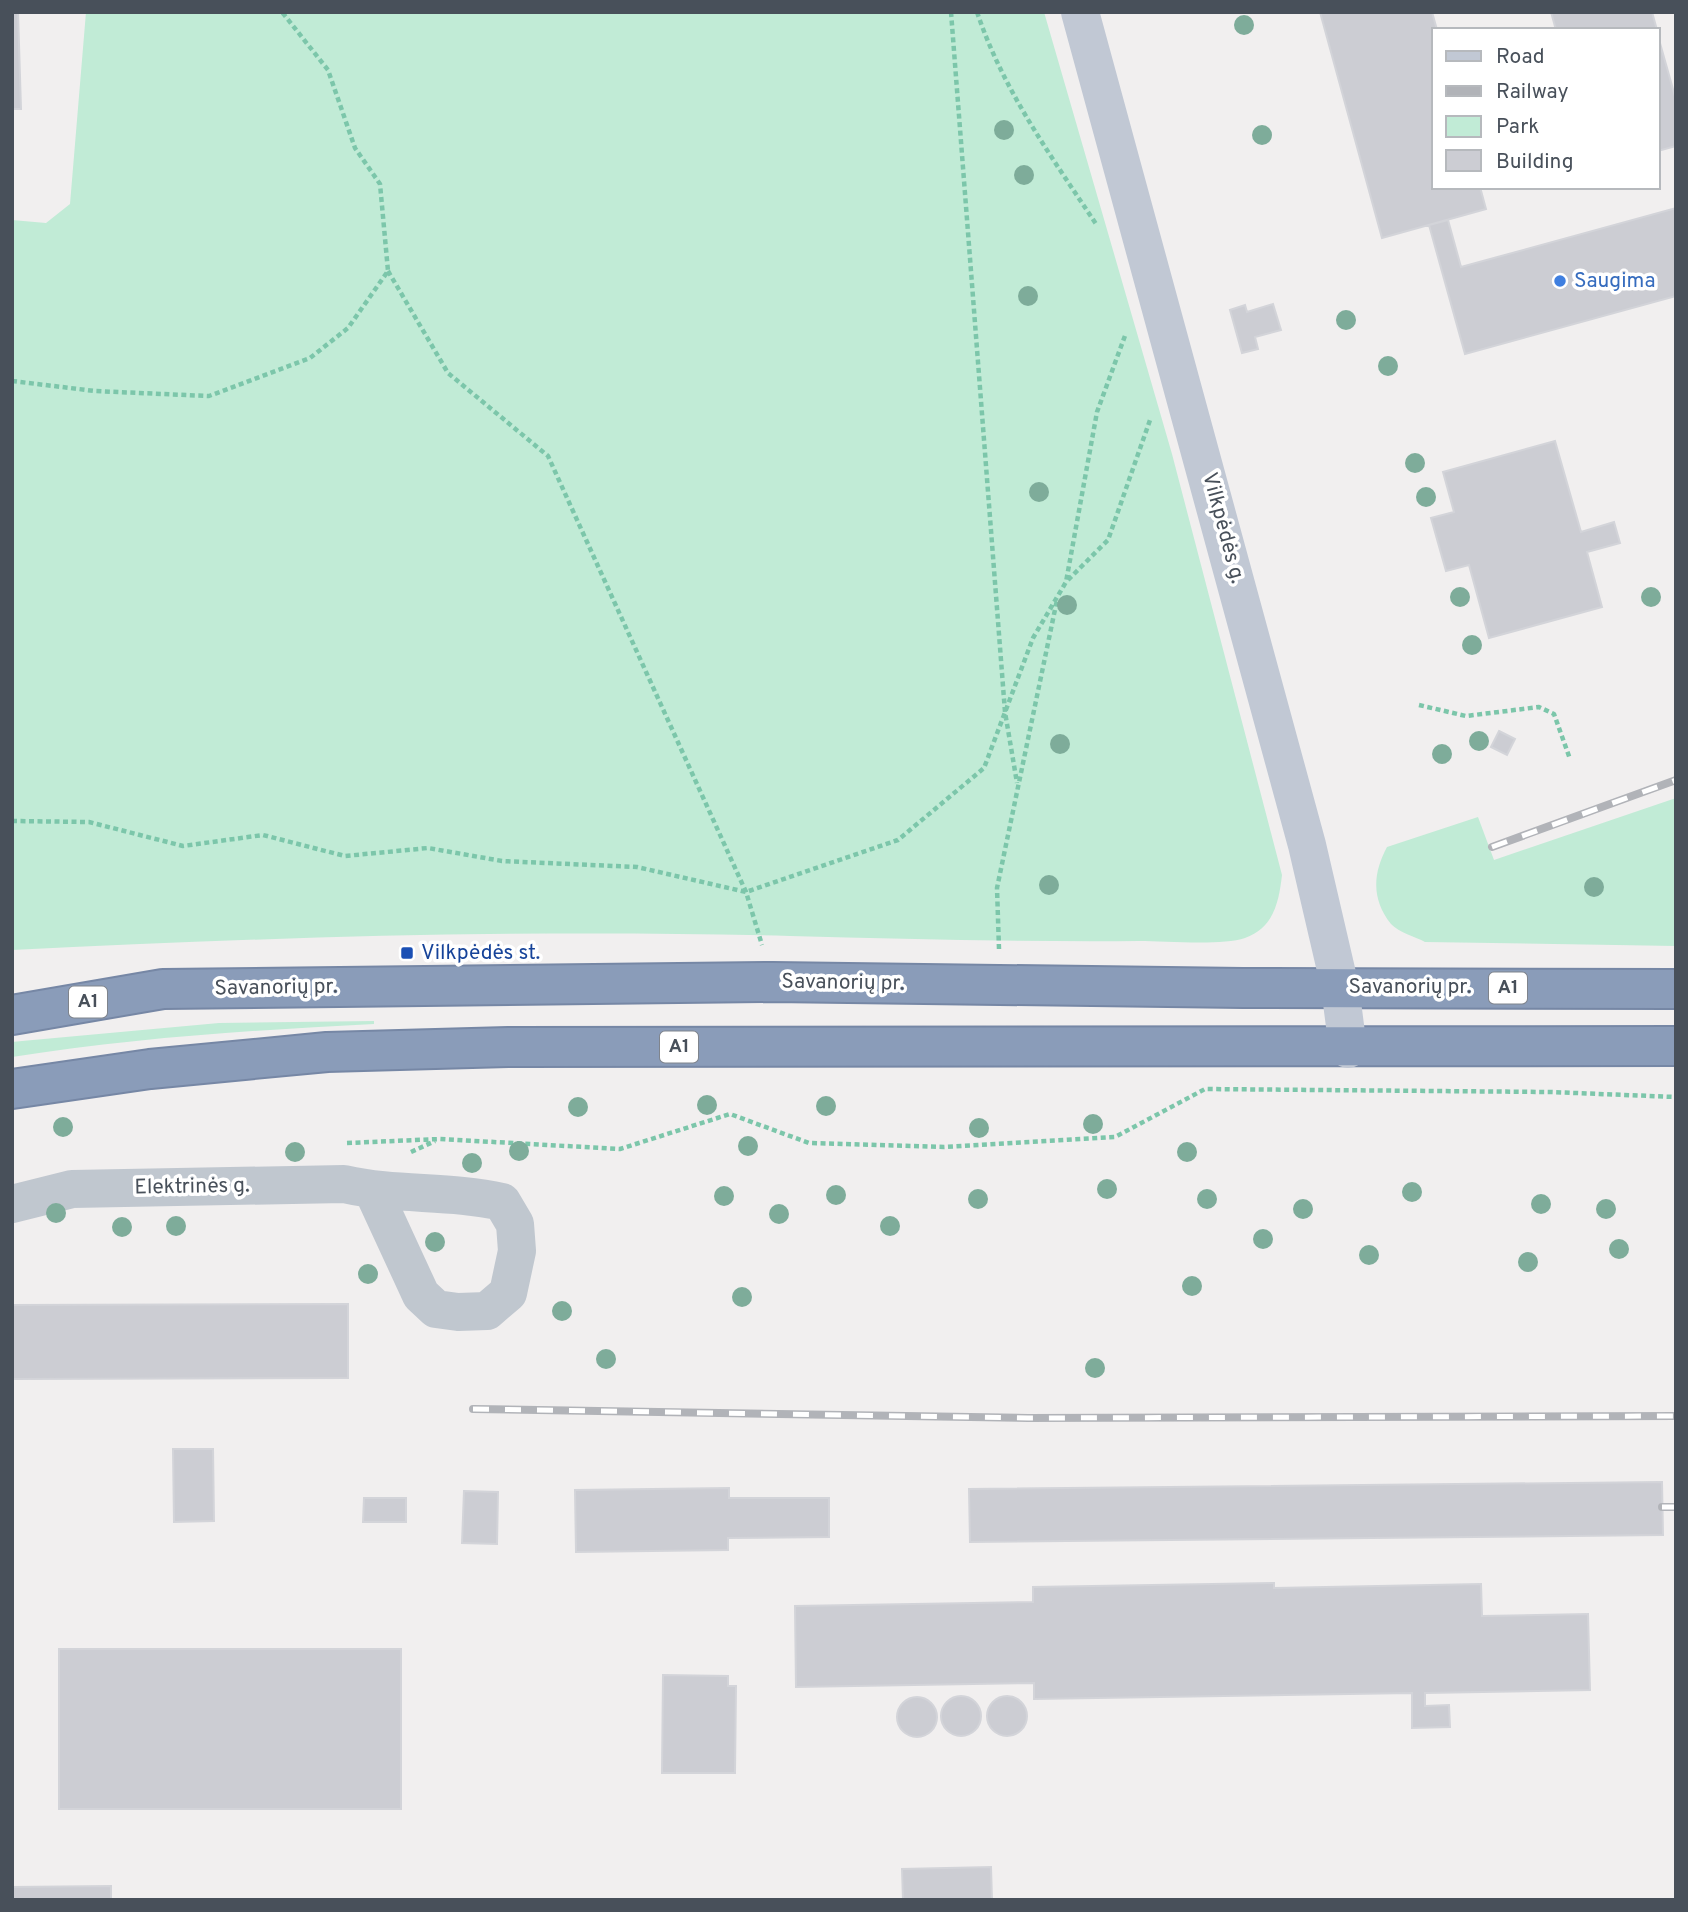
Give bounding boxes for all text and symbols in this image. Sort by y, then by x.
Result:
legend [1432,28,1660,189]
text: Road [1496,44,1545,71]
text: Railway [1496,79,1569,106]
text: Park [1496,114,1539,141]
text: Building [1496,149,1574,176]
place label: Saugima [1574,268,1655,295]
marker: Saugima [1552,273,1568,289]
street label: Vilkpėdės g. [1195,470,1251,586]
place label: Vilkpėdės st. [421,940,540,967]
marker: Vilkpėdės st. [399,945,415,961]
street label: Savanorių pr. [781,968,905,998]
road number: A1 [1489,972,1527,1004]
street label: Savanorių pr. [214,973,338,1003]
street label: Savanorių pr. [1348,974,1472,1001]
road number: A1 [69,986,107,1018]
road number: A1 [660,1032,698,1063]
street label: Elektrinės g. [134,1172,250,1202]

